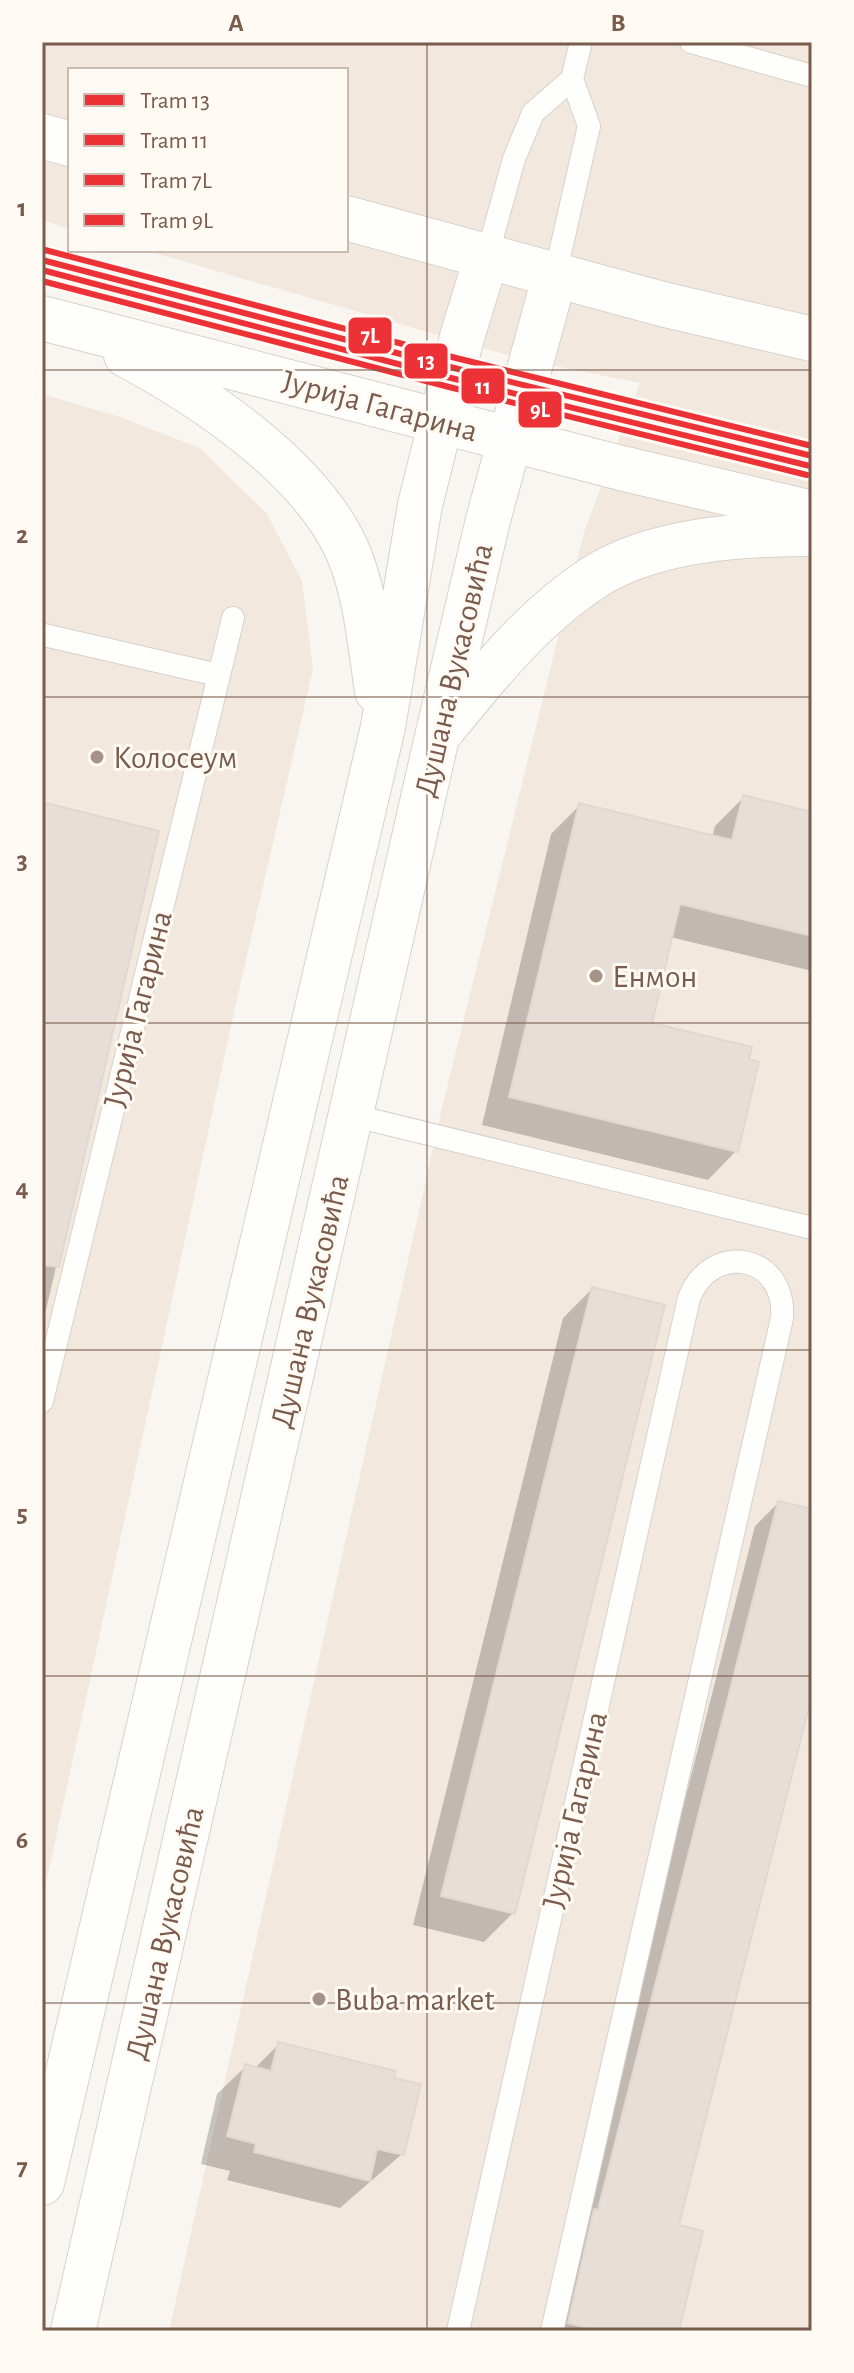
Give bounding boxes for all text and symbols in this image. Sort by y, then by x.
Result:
text: A [228,10,244,36]
text: B [610,10,626,36]
legend [68,68,348,252]
text: Tram 13 [140,89,210,113]
text: Tram 11 [140,129,208,153]
text: Tram 7L [140,169,212,193]
text: 1 [17,195,27,221]
text: Tram 9L [140,209,213,233]
line badge: 7L [347,316,393,355]
text: 7L [360,325,380,347]
line badge: 13 [403,342,449,380]
text: 13 [417,350,435,372]
street label: Јурија Гагарина [278,364,481,447]
line badge: 11 [460,367,506,405]
text: 11 [475,376,491,398]
line badge: 9L [517,390,563,429]
text: 9L [530,399,551,421]
text: 2 [16,522,28,548]
street label: Душана Вукасовића [409,540,499,800]
place label: Колосеум [113,742,237,774]
marker: Колосеум [88,748,106,766]
text: 3 [16,848,28,874]
street label: Јурија Гагарина [98,908,178,1111]
place label: Енмон [612,961,697,993]
marker: Енмон [587,967,605,985]
street label: Душана Вукасовића [265,1171,355,1431]
text: 4 [15,1175,29,1201]
text: 5 [16,1501,28,1527]
street label: Јурија Гагарина [537,1708,613,1912]
street label: Душана Вукасовића [120,1803,210,2063]
text: 6 [16,1827,28,1853]
place label: Buba market [335,1984,495,2016]
marker: Buba market [310,1990,328,2008]
text: 7 [16,2154,28,2180]

